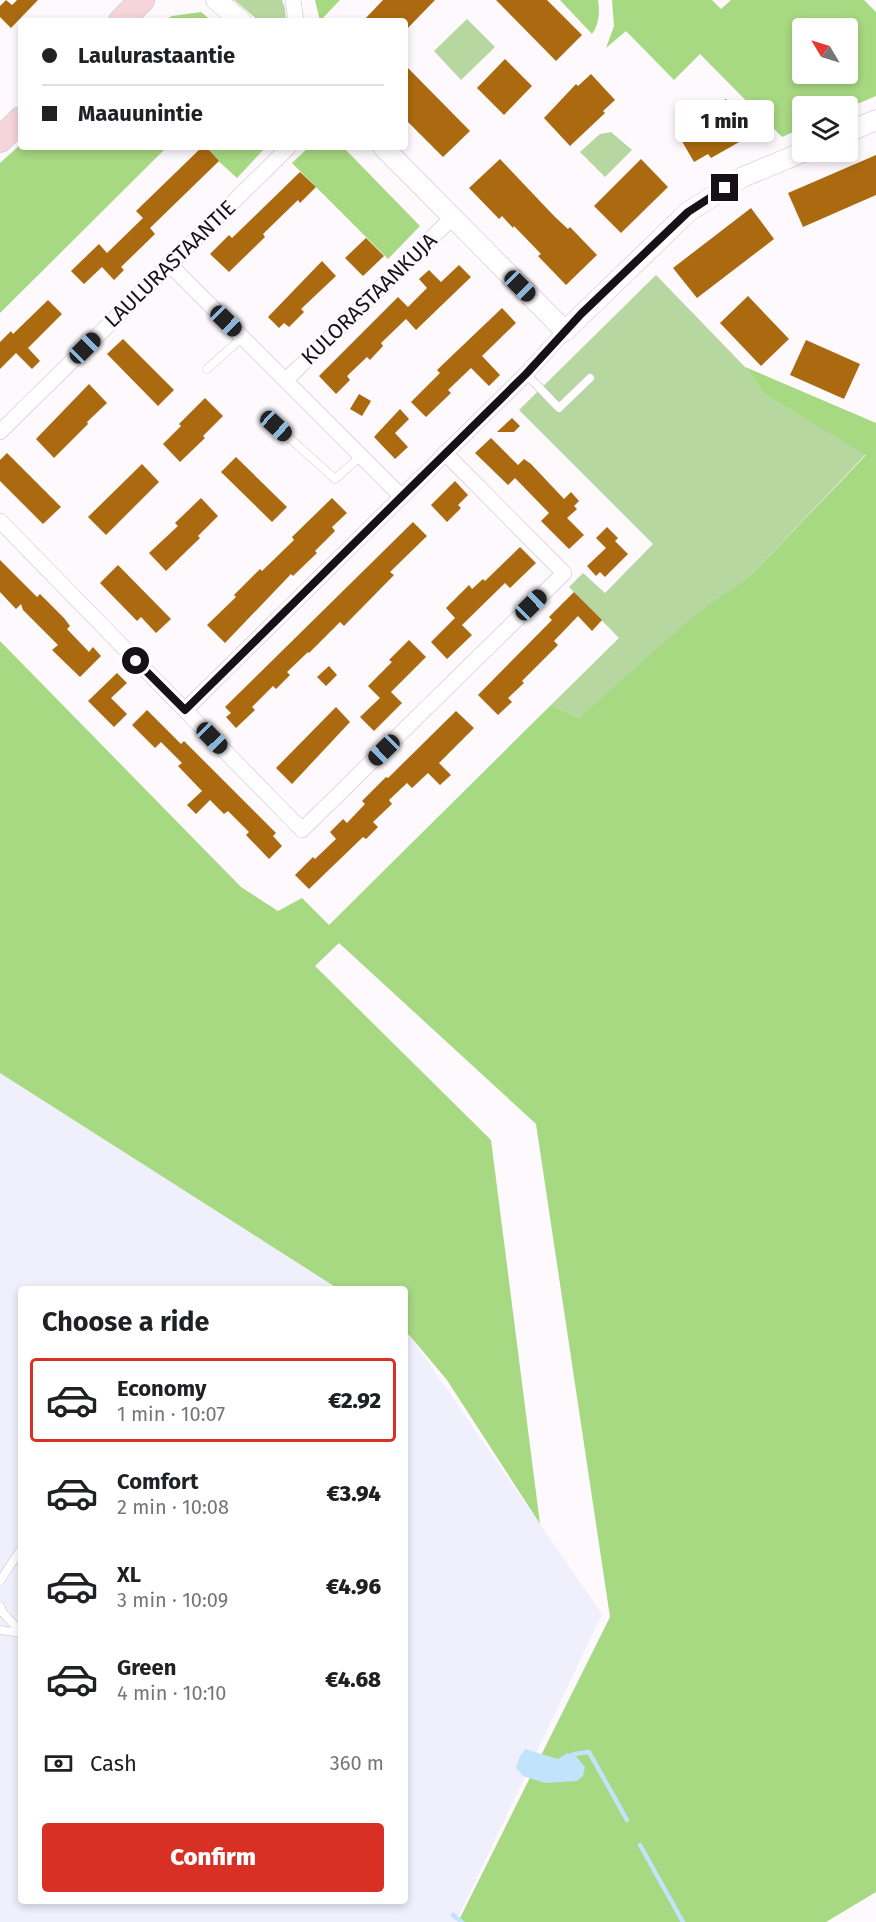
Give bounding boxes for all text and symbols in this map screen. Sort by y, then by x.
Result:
north arrow [792,18,858,84]
map controls [792,18,858,162]
text: Laulurastaantie [78,42,235,69]
button: layers [792,96,858,162]
text: Maauunintie [78,100,203,127]
callout: 1 min [676,101,774,143]
text: 1 min [701,109,748,133]
route end [711,174,738,201]
street label: LAULURASTAANTIE [99,195,241,333]
street label: KULORASTAANKUJA [296,228,442,370]
car [501,267,539,305]
car [207,302,245,340]
car [66,329,104,367]
car [257,407,295,445]
car [512,586,550,624]
route start [122,647,149,674]
car [193,719,231,757]
car [365,731,403,769]
text: Choose a ride [42,1306,209,1338]
icon: car [45,1373,99,1427]
text: Economy [117,1375,206,1402]
text: €2.92 [328,1387,381,1414]
text: 1 min · 10:07 [117,1402,225,1426]
icon: car [45,1466,99,1520]
text: Comfort [117,1468,198,1495]
text: €3.94 [327,1480,381,1507]
text: 2 min · 10:08 [117,1495,229,1519]
icon: car [45,1559,99,1613]
text: XL [117,1561,141,1588]
text: €4.96 [326,1573,381,1600]
text: 3 min · 10:09 [117,1588,228,1612]
icon: car [45,1652,99,1706]
text: Green [117,1654,176,1681]
text: €4.68 [325,1666,381,1693]
text: 4 min · 10:10 [117,1681,226,1705]
icon: cash [42,1747,75,1780]
text: Cash [90,1750,137,1777]
text: 360 m [330,1751,384,1775]
button: Confirm [42,1823,384,1892]

